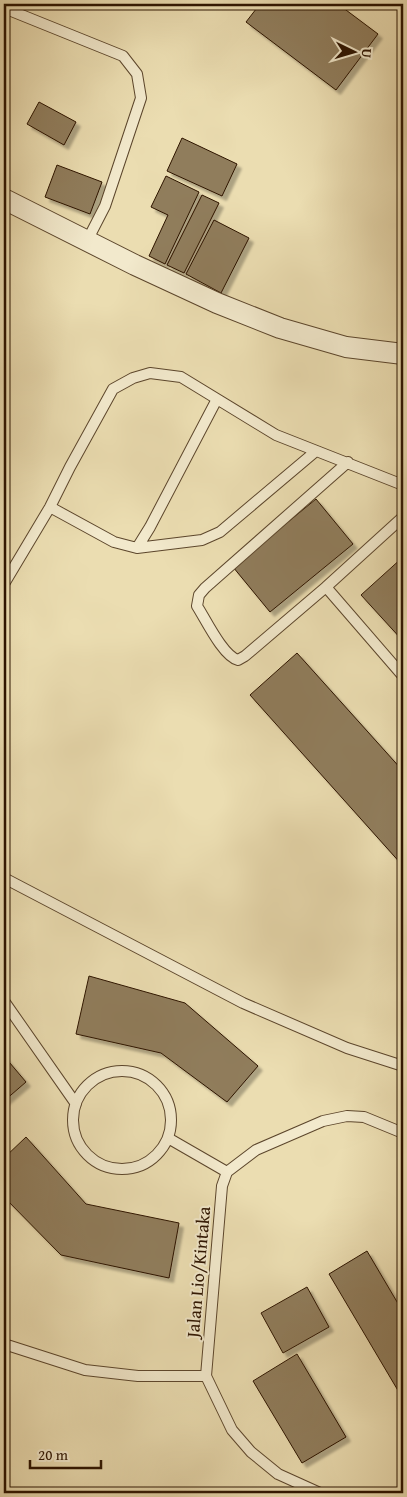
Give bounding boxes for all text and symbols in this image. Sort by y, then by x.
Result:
north arrow [330,28,380,78]
text: U [357,48,377,59]
street label: Jalan Lio/Kintaka [179,1205,217,1341]
scale bar [30,1437,101,1469]
text: 20 m [38,1444,69,1465]

